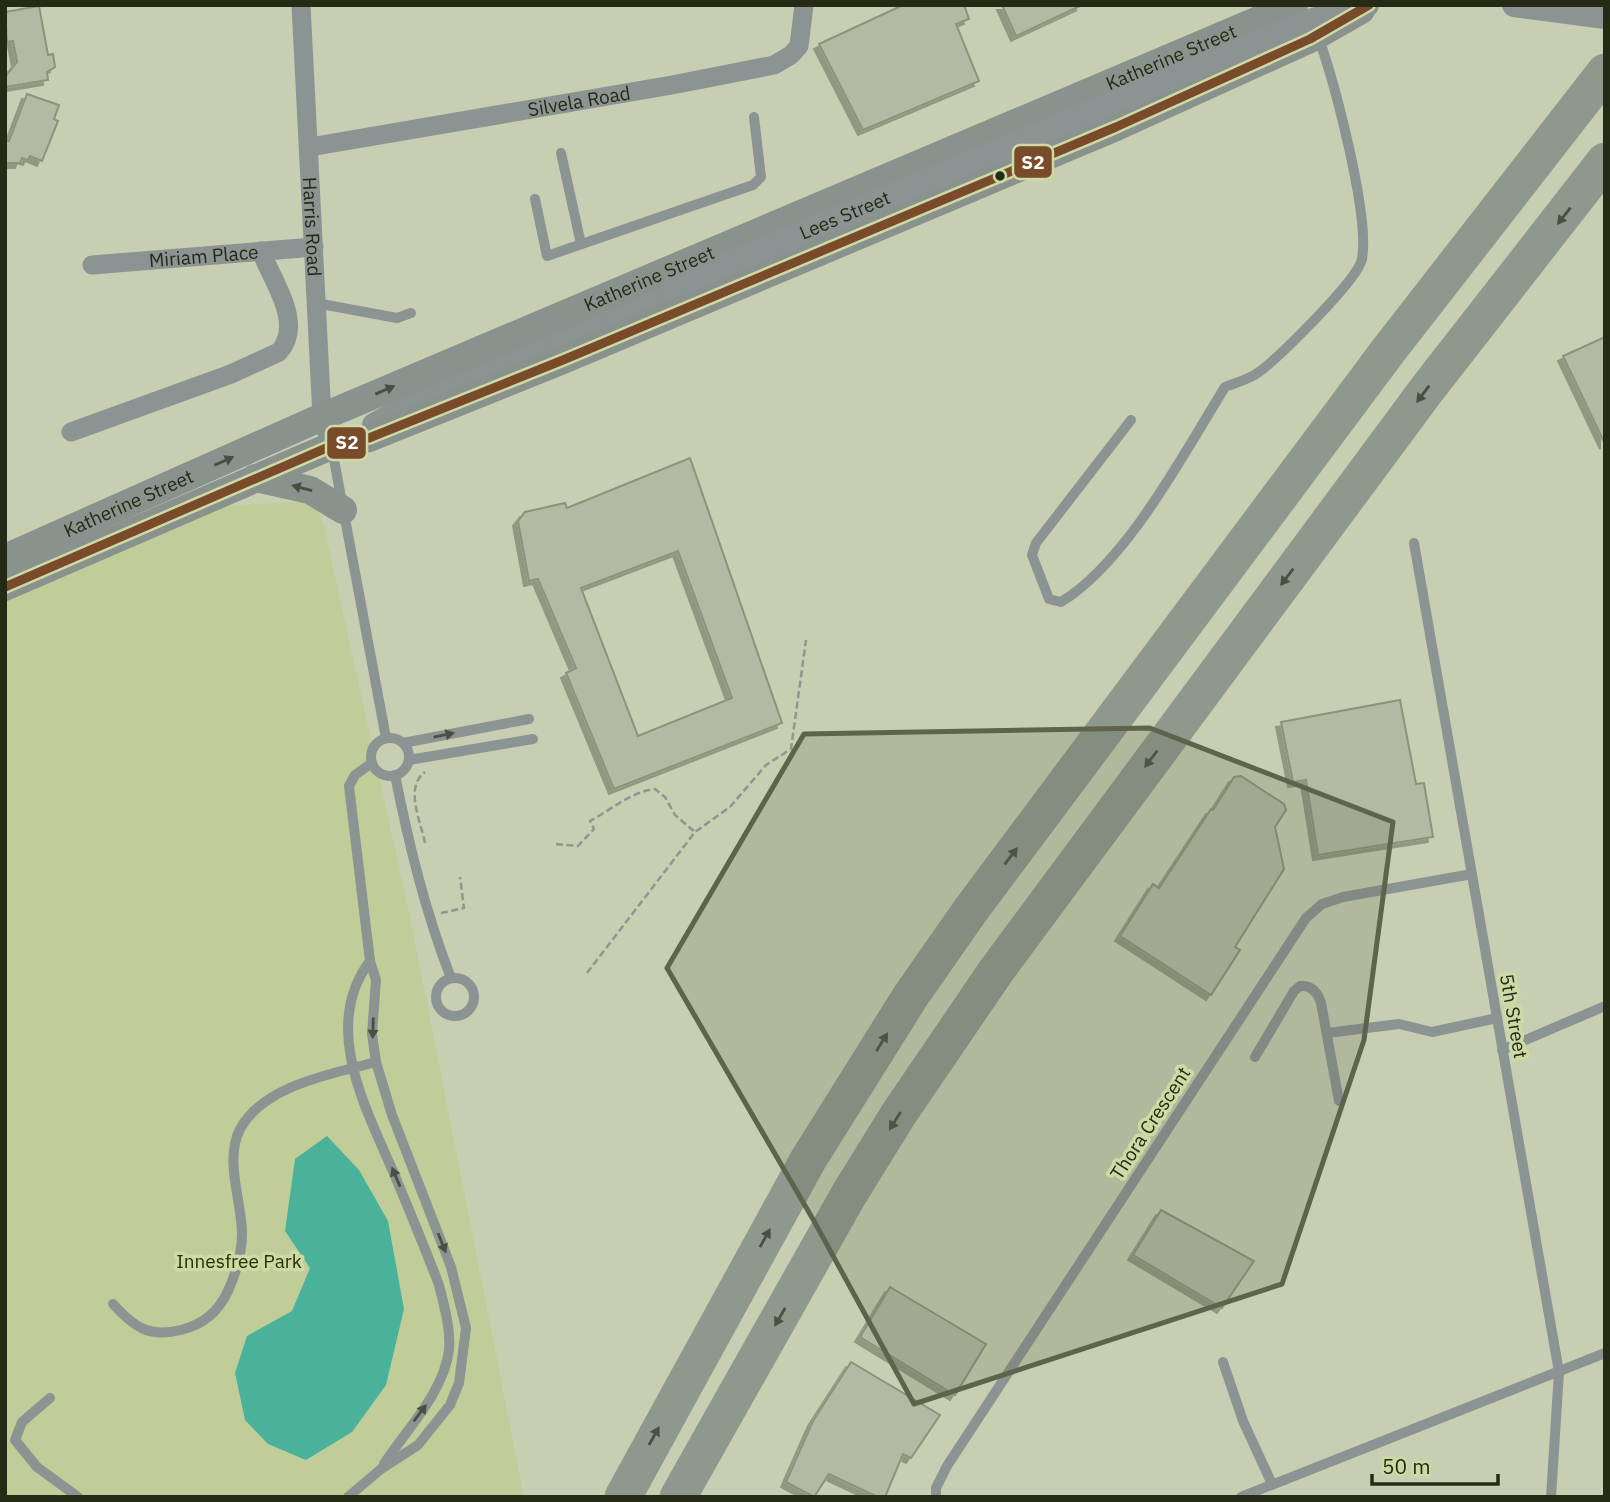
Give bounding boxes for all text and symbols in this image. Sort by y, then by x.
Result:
street label: Katherine Street [1102,19,1240,95]
street label: Silvela Road [526,80,632,122]
line badge: S2 [1013,145,1053,179]
text: S2 [1021,150,1045,174]
unlabelled marker [993,169,1007,183]
street label: Harris Road [298,176,327,277]
street label: Lees Street [796,185,894,245]
one-way arrow [1556,206,1571,224]
street label: Miriam Place [148,240,259,272]
street label: Katherine Street [580,240,718,317]
one-way arrow [375,384,395,396]
one-way arrow [1416,385,1431,403]
line badge: S2 [326,426,367,460]
text: S2 [335,430,359,454]
one-way arrow [214,455,234,467]
street label: Katherine Street [60,464,197,542]
one-way arrow [290,482,312,493]
one-way arrow [1281,568,1295,586]
one-way arrow [433,729,455,740]
one-way arrow [1144,750,1159,768]
one-way arrow [1004,847,1019,865]
street label: 5th Street [1495,972,1533,1060]
one-way arrow [368,1017,379,1039]
one-way arrow [875,1033,888,1052]
street label: Thora Crescent [1105,1062,1195,1184]
one-way arrow [888,1111,901,1130]
one-way arrow [390,1167,401,1188]
one-way arrow [759,1228,771,1247]
one-way arrow [436,1233,447,1254]
park label: Innesfree Park [176,1249,302,1273]
one-way arrow [774,1307,786,1327]
one-way arrow [412,1404,426,1422]
one-way arrow [648,1427,660,1446]
scale bar [1372,1442,1498,1486]
text: 50 m [1382,1452,1431,1480]

